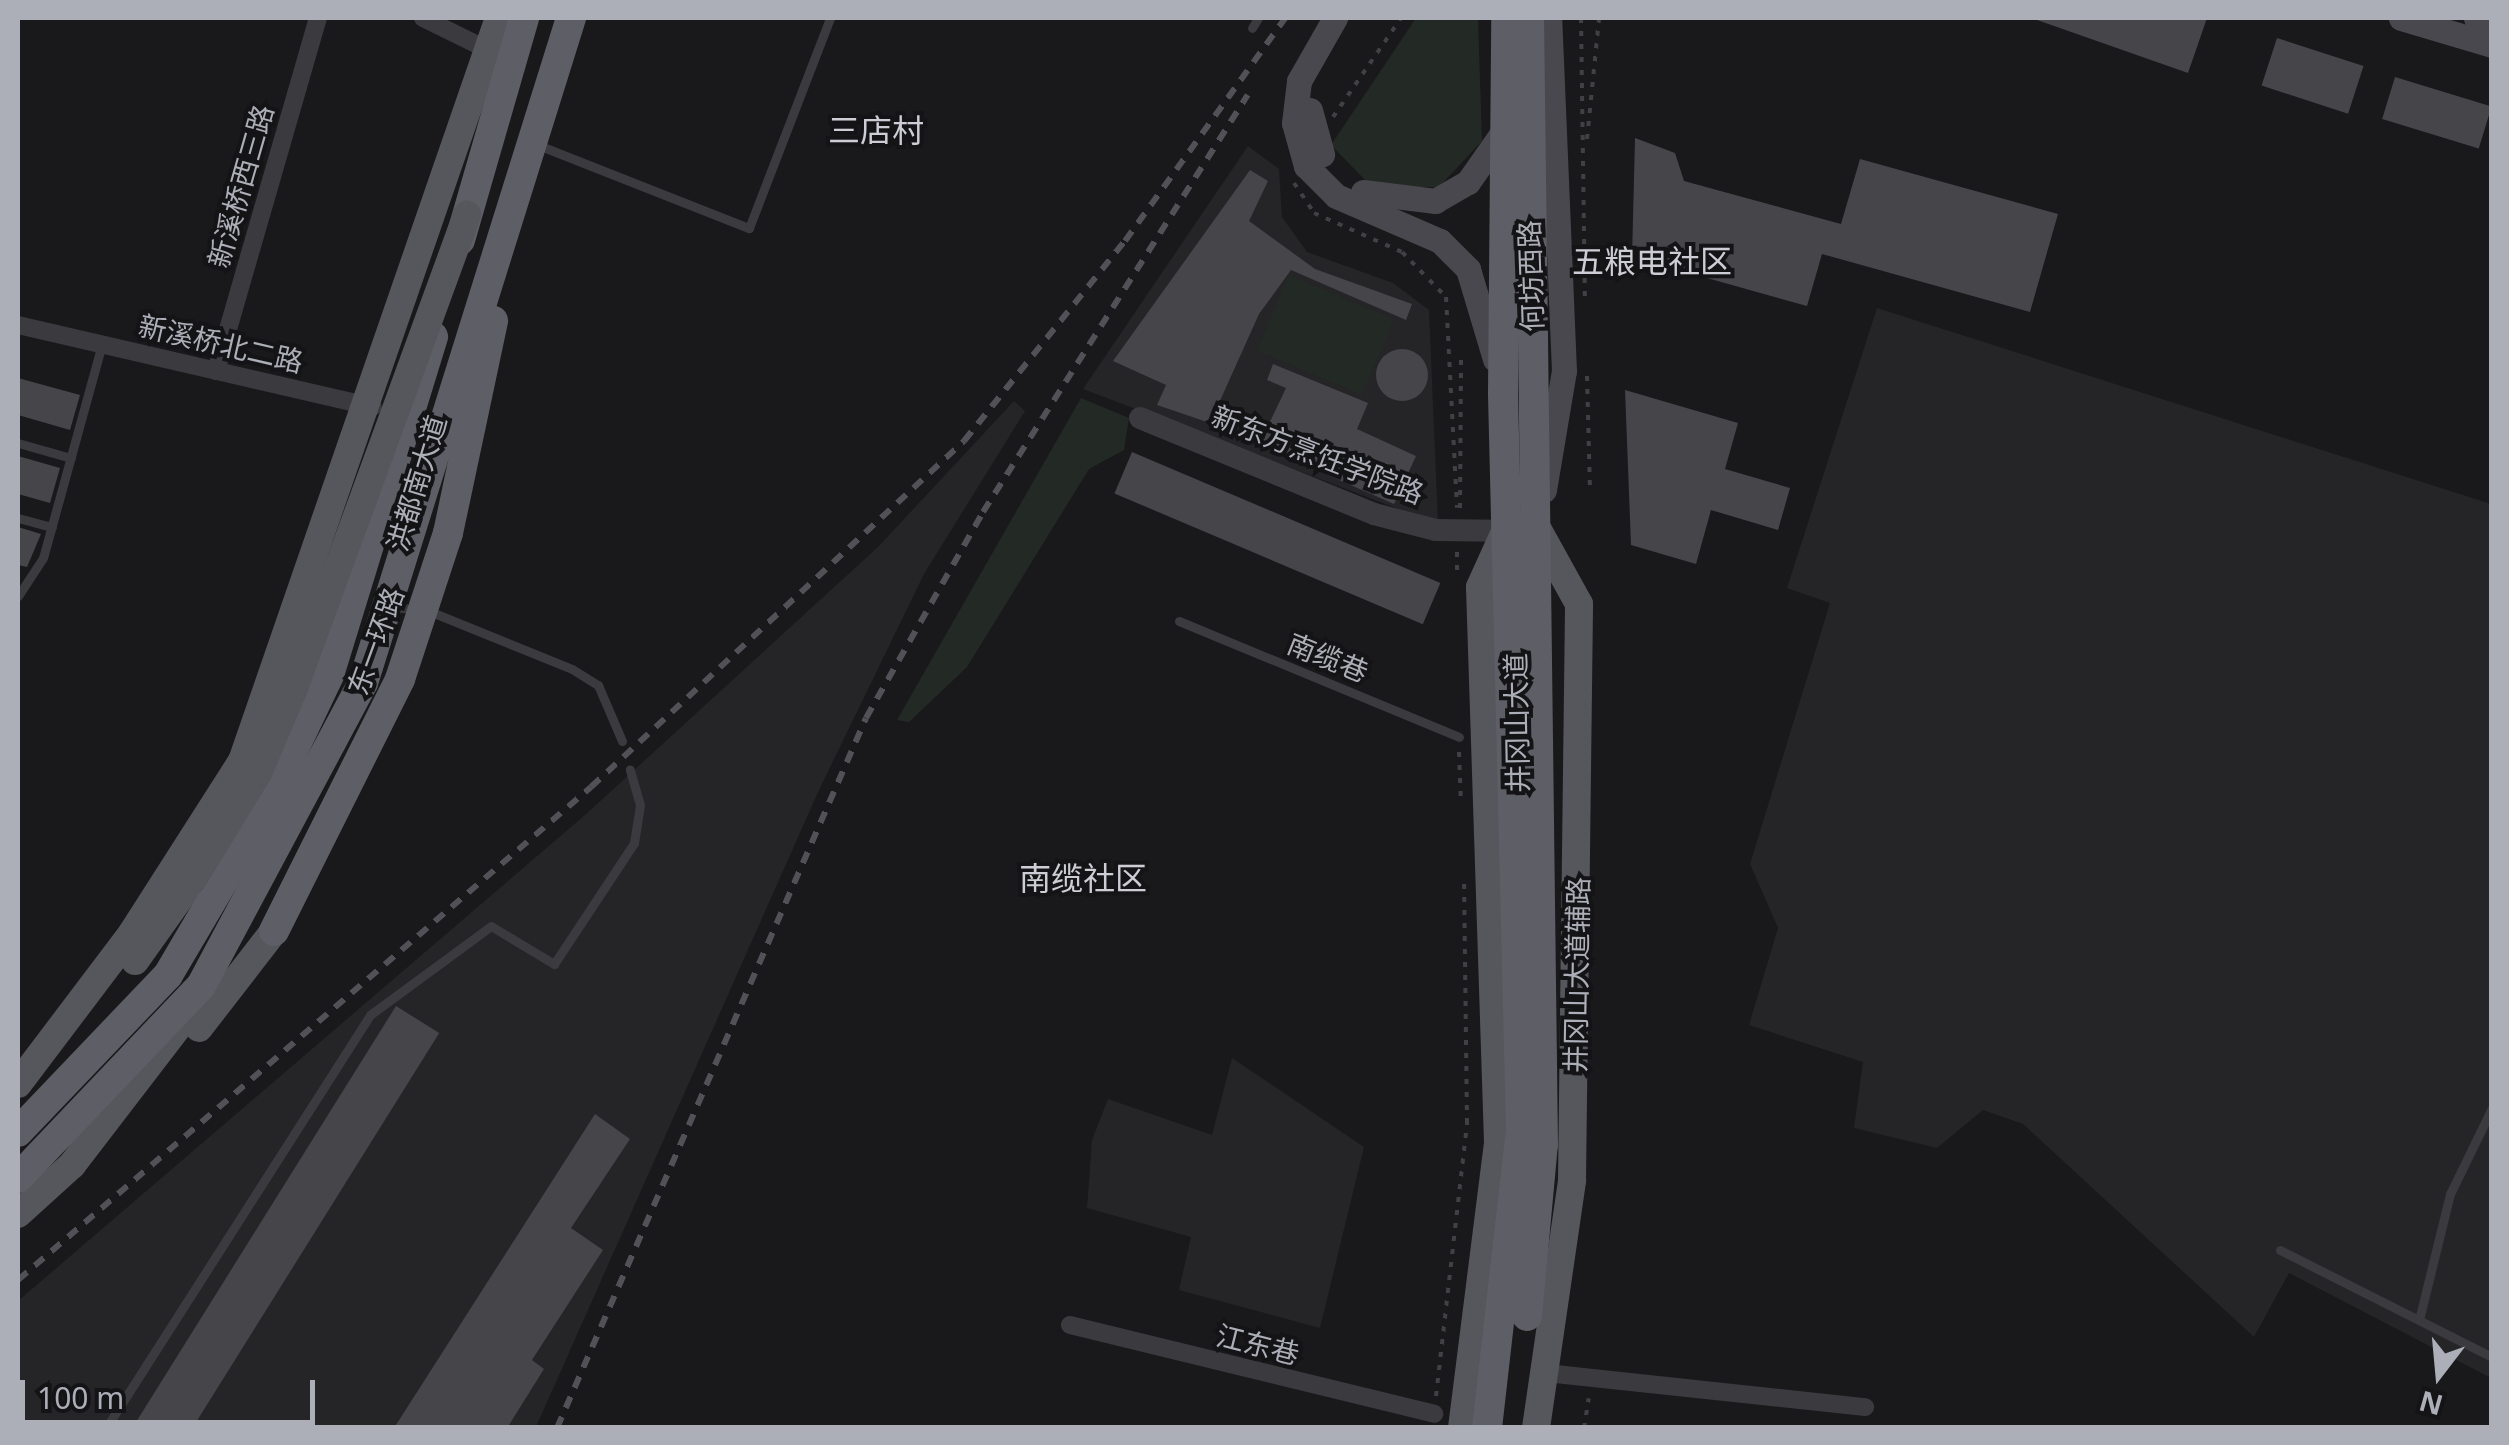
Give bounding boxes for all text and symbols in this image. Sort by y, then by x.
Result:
street label: 新溪桥西三路 [201,101,279,271]
district label: 三店村 [828,111,924,149]
street label: 何坊西路 [1511,219,1549,333]
district label: 五粮电社区 [1572,242,1732,280]
street label: 新溪桥北二路 [135,308,307,378]
street label: 新东方烹饪学院路 [1207,398,1429,510]
street label: 洪都南大道 [379,411,453,555]
street label: 东一环路 [340,583,410,699]
street label: 南缆巷 [1283,626,1373,688]
street label: 井冈山大道 [1498,653,1534,793]
district label: 南缆社区 [1019,859,1147,897]
street label: 井冈山大道辅路 [1557,877,1595,1073]
street label: 江东巷 [1213,1318,1303,1370]
north arrow [2389,1325,2489,1425]
scale bar [25,1360,320,1422]
text: 100 m [37,1377,124,1418]
text: N [2415,1382,2447,1425]

